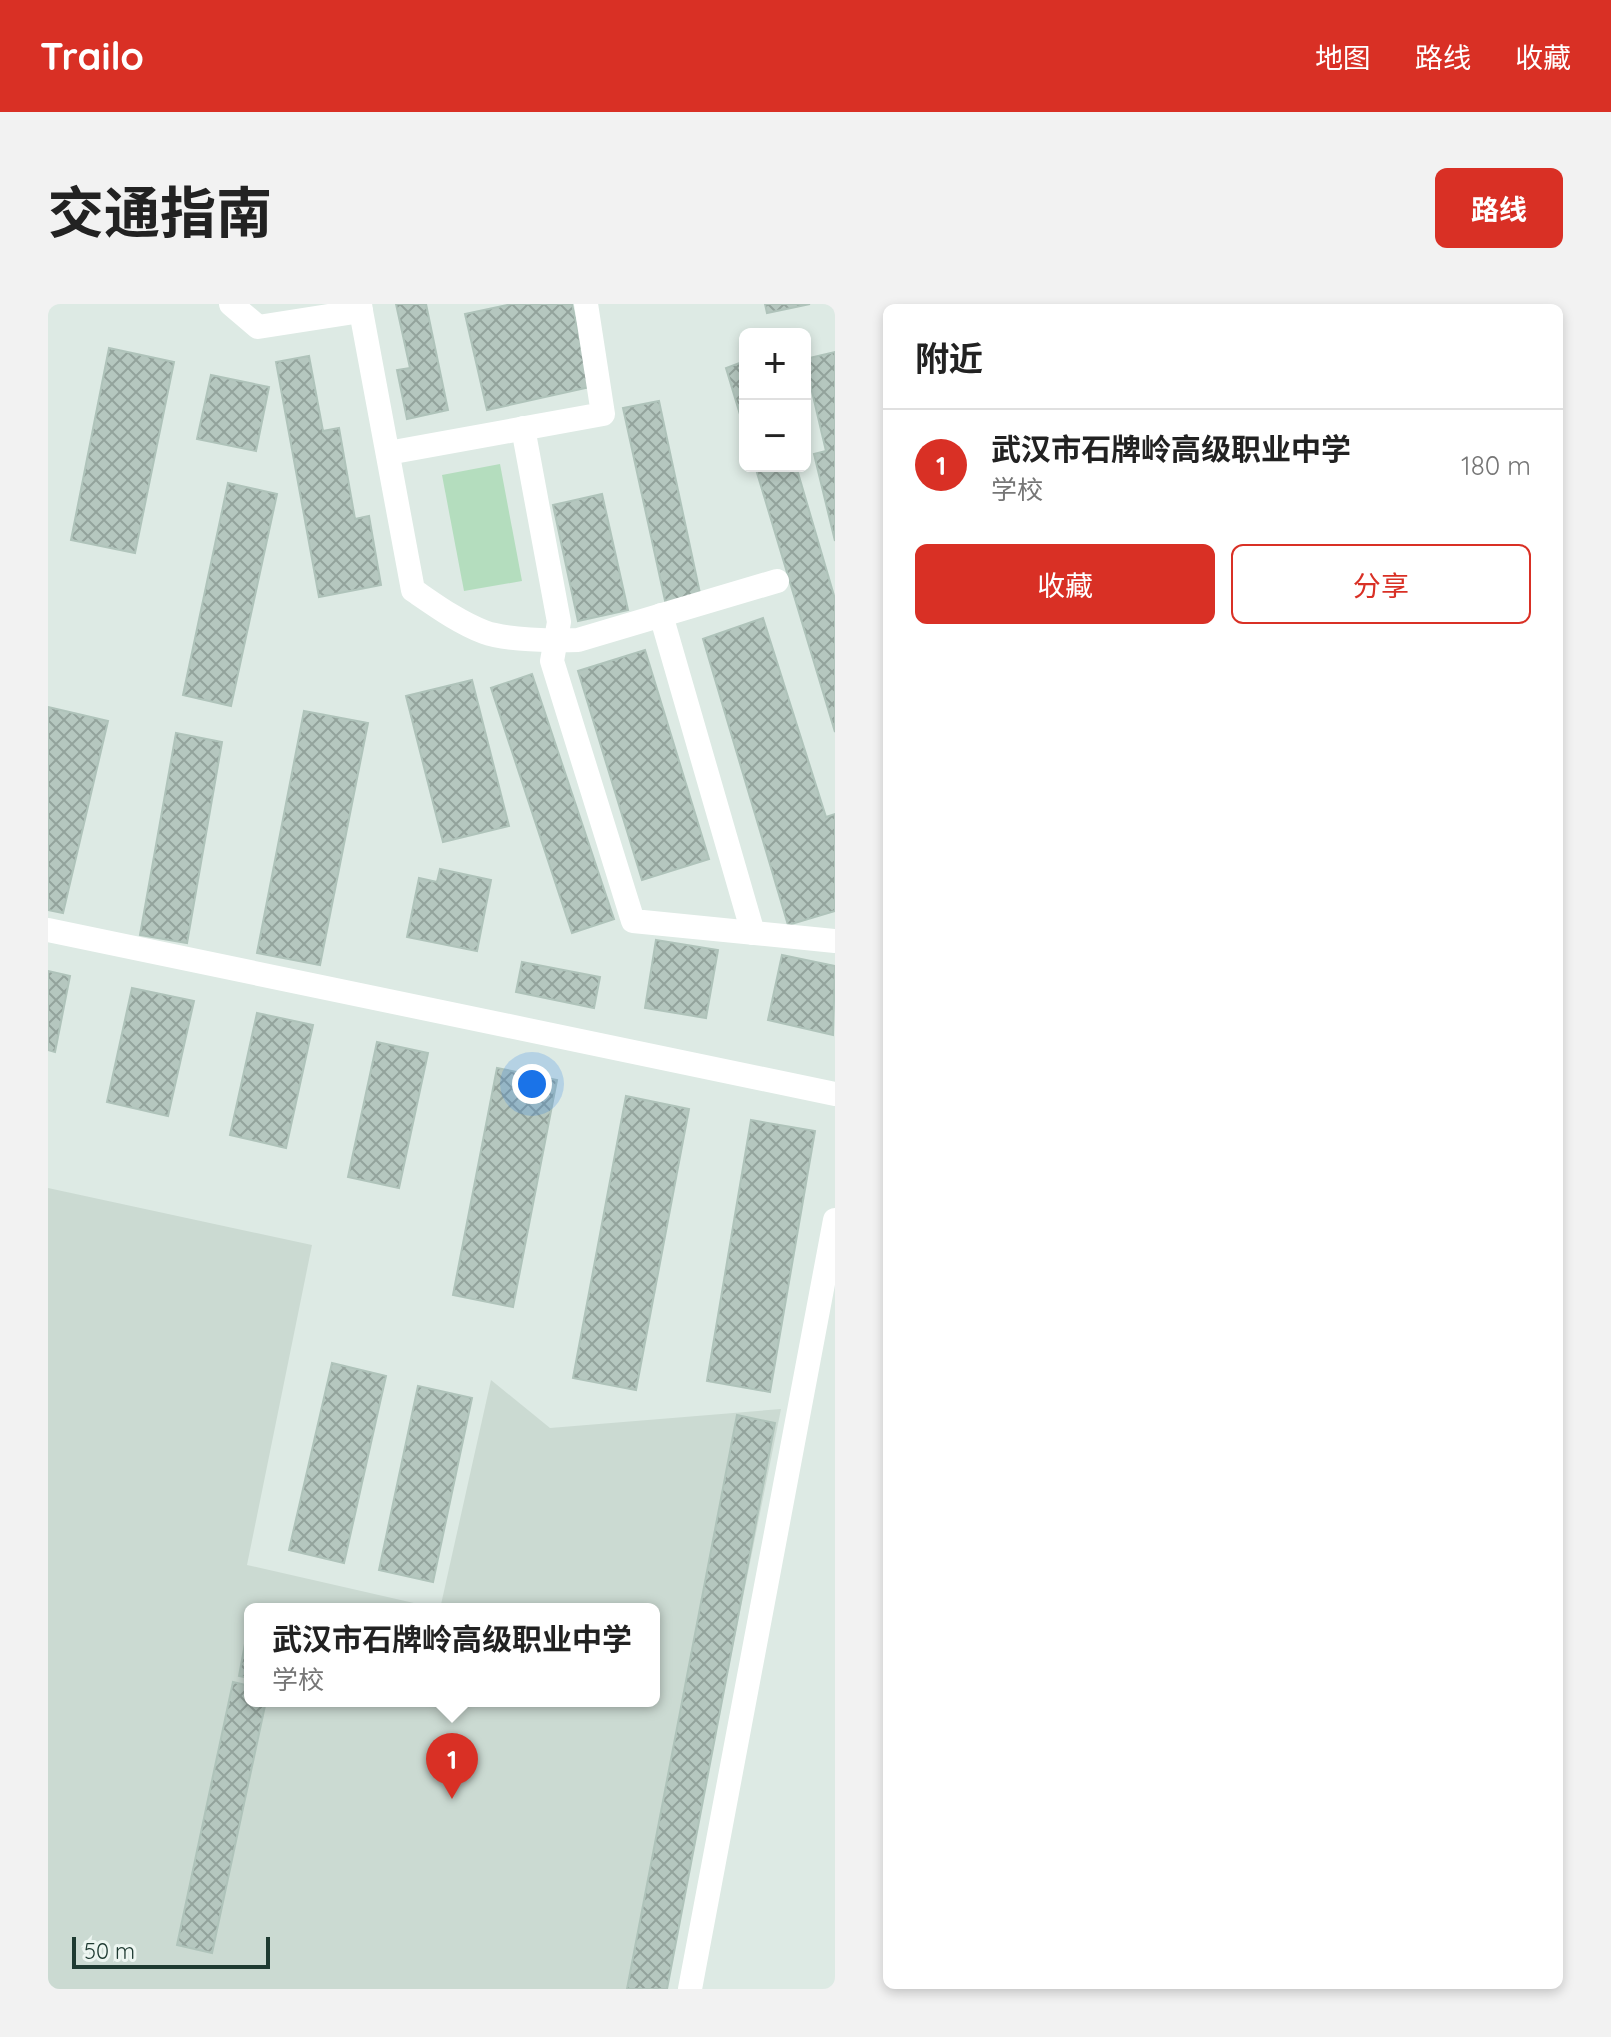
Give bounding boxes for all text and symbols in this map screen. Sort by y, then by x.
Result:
text: Trailo [40,32,144,80]
text: 地图 [1315,40,1371,75]
text: 路线 [1415,40,1471,75]
text: 收藏 [1515,40,1571,75]
button: 路线 [1435,168,1563,248]
text: 交通指南 [48,177,272,247]
map controls [739,328,811,472]
button: + [739,328,811,400]
text: 附近 [915,337,983,380]
button: − [739,400,811,472]
text: 武汉市石牌岭高级职业中学 [991,430,1351,468]
text: 1 [936,449,946,482]
text: 180 m [1461,449,1531,482]
text: 学校 [991,473,1043,506]
button: 收藏 [915,544,1215,624]
button: 分享 [1231,544,1531,624]
your location [512,1064,552,1104]
popup [244,1603,660,1707]
text: 武汉市石牌岭高级职业中学 [272,1620,632,1658]
text: 学校 [272,1663,324,1696]
pin: 1 [426,1733,478,1799]
scale bar [72,1933,270,1969]
text: 50 m [84,1937,135,1965]

